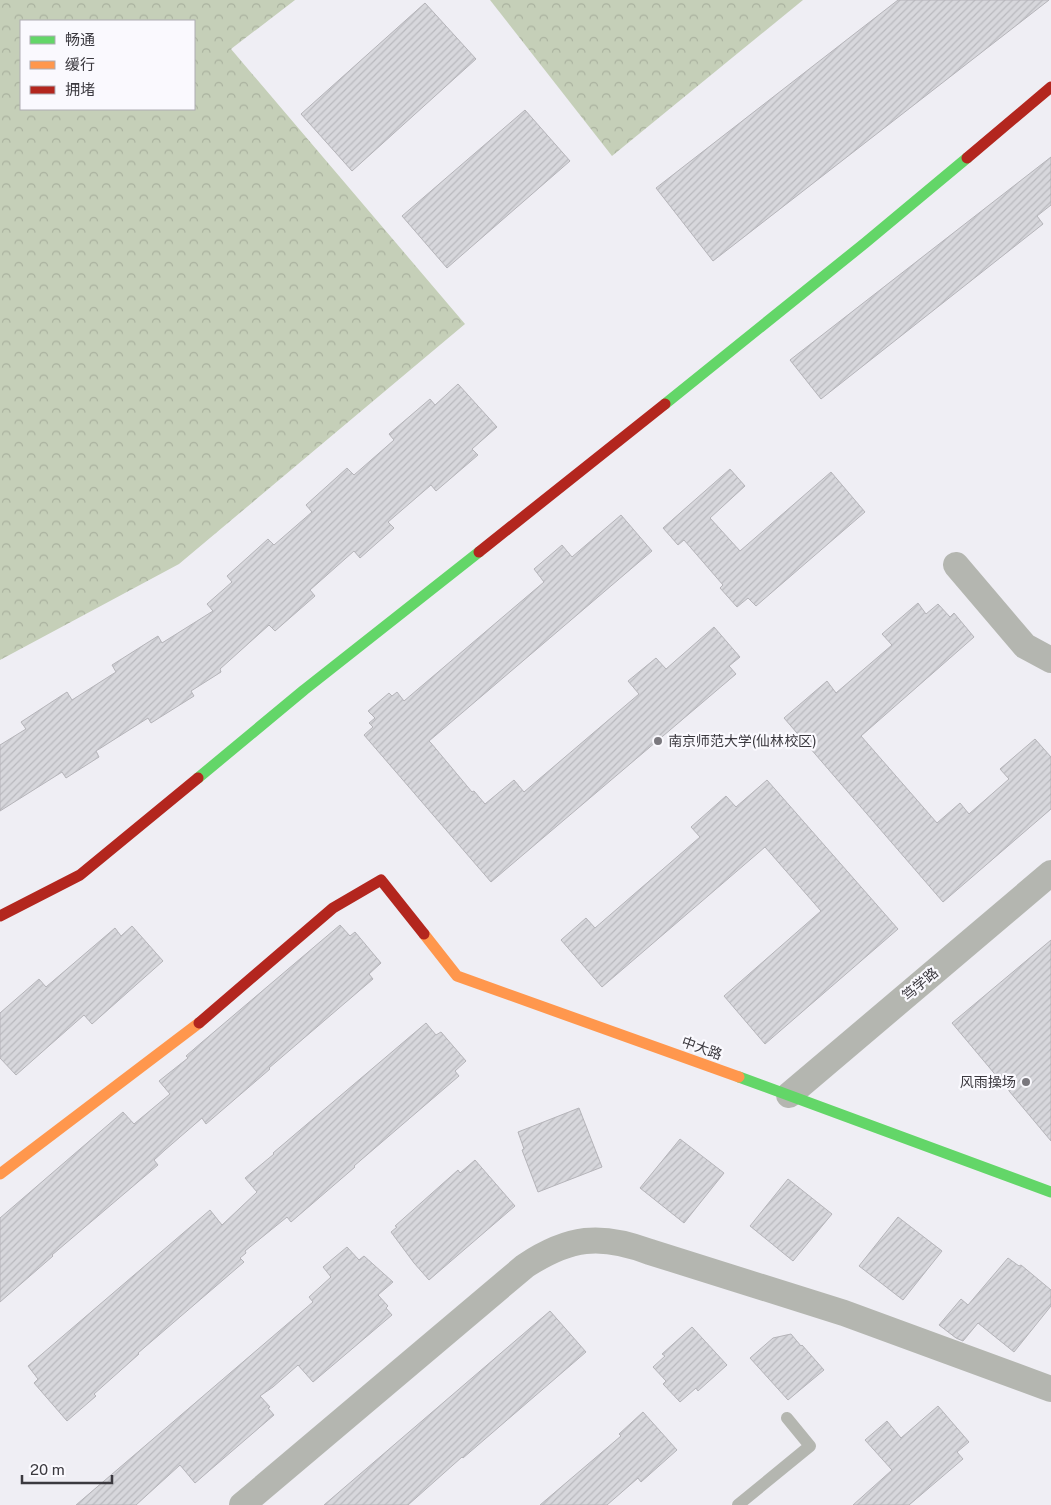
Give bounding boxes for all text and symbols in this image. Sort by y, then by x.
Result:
legend [20,20,195,110]
text: 畅通 [65,31,95,48]
text: 缓行 [65,56,95,73]
text: 拥堵 [65,81,95,98]
place label: 南京师范大学(仙林校区) [668,733,817,749]
marker: 南京师范大学(仙林校区) [652,735,664,747]
street label: 笃学路 [899,964,941,1004]
street label: 中大路 [680,1033,724,1063]
place label: 风雨操场 [960,1074,1016,1090]
marker: 风雨操场 [1020,1076,1032,1088]
scale bar [22,1452,112,1484]
text: 20 m [30,1461,65,1478]

